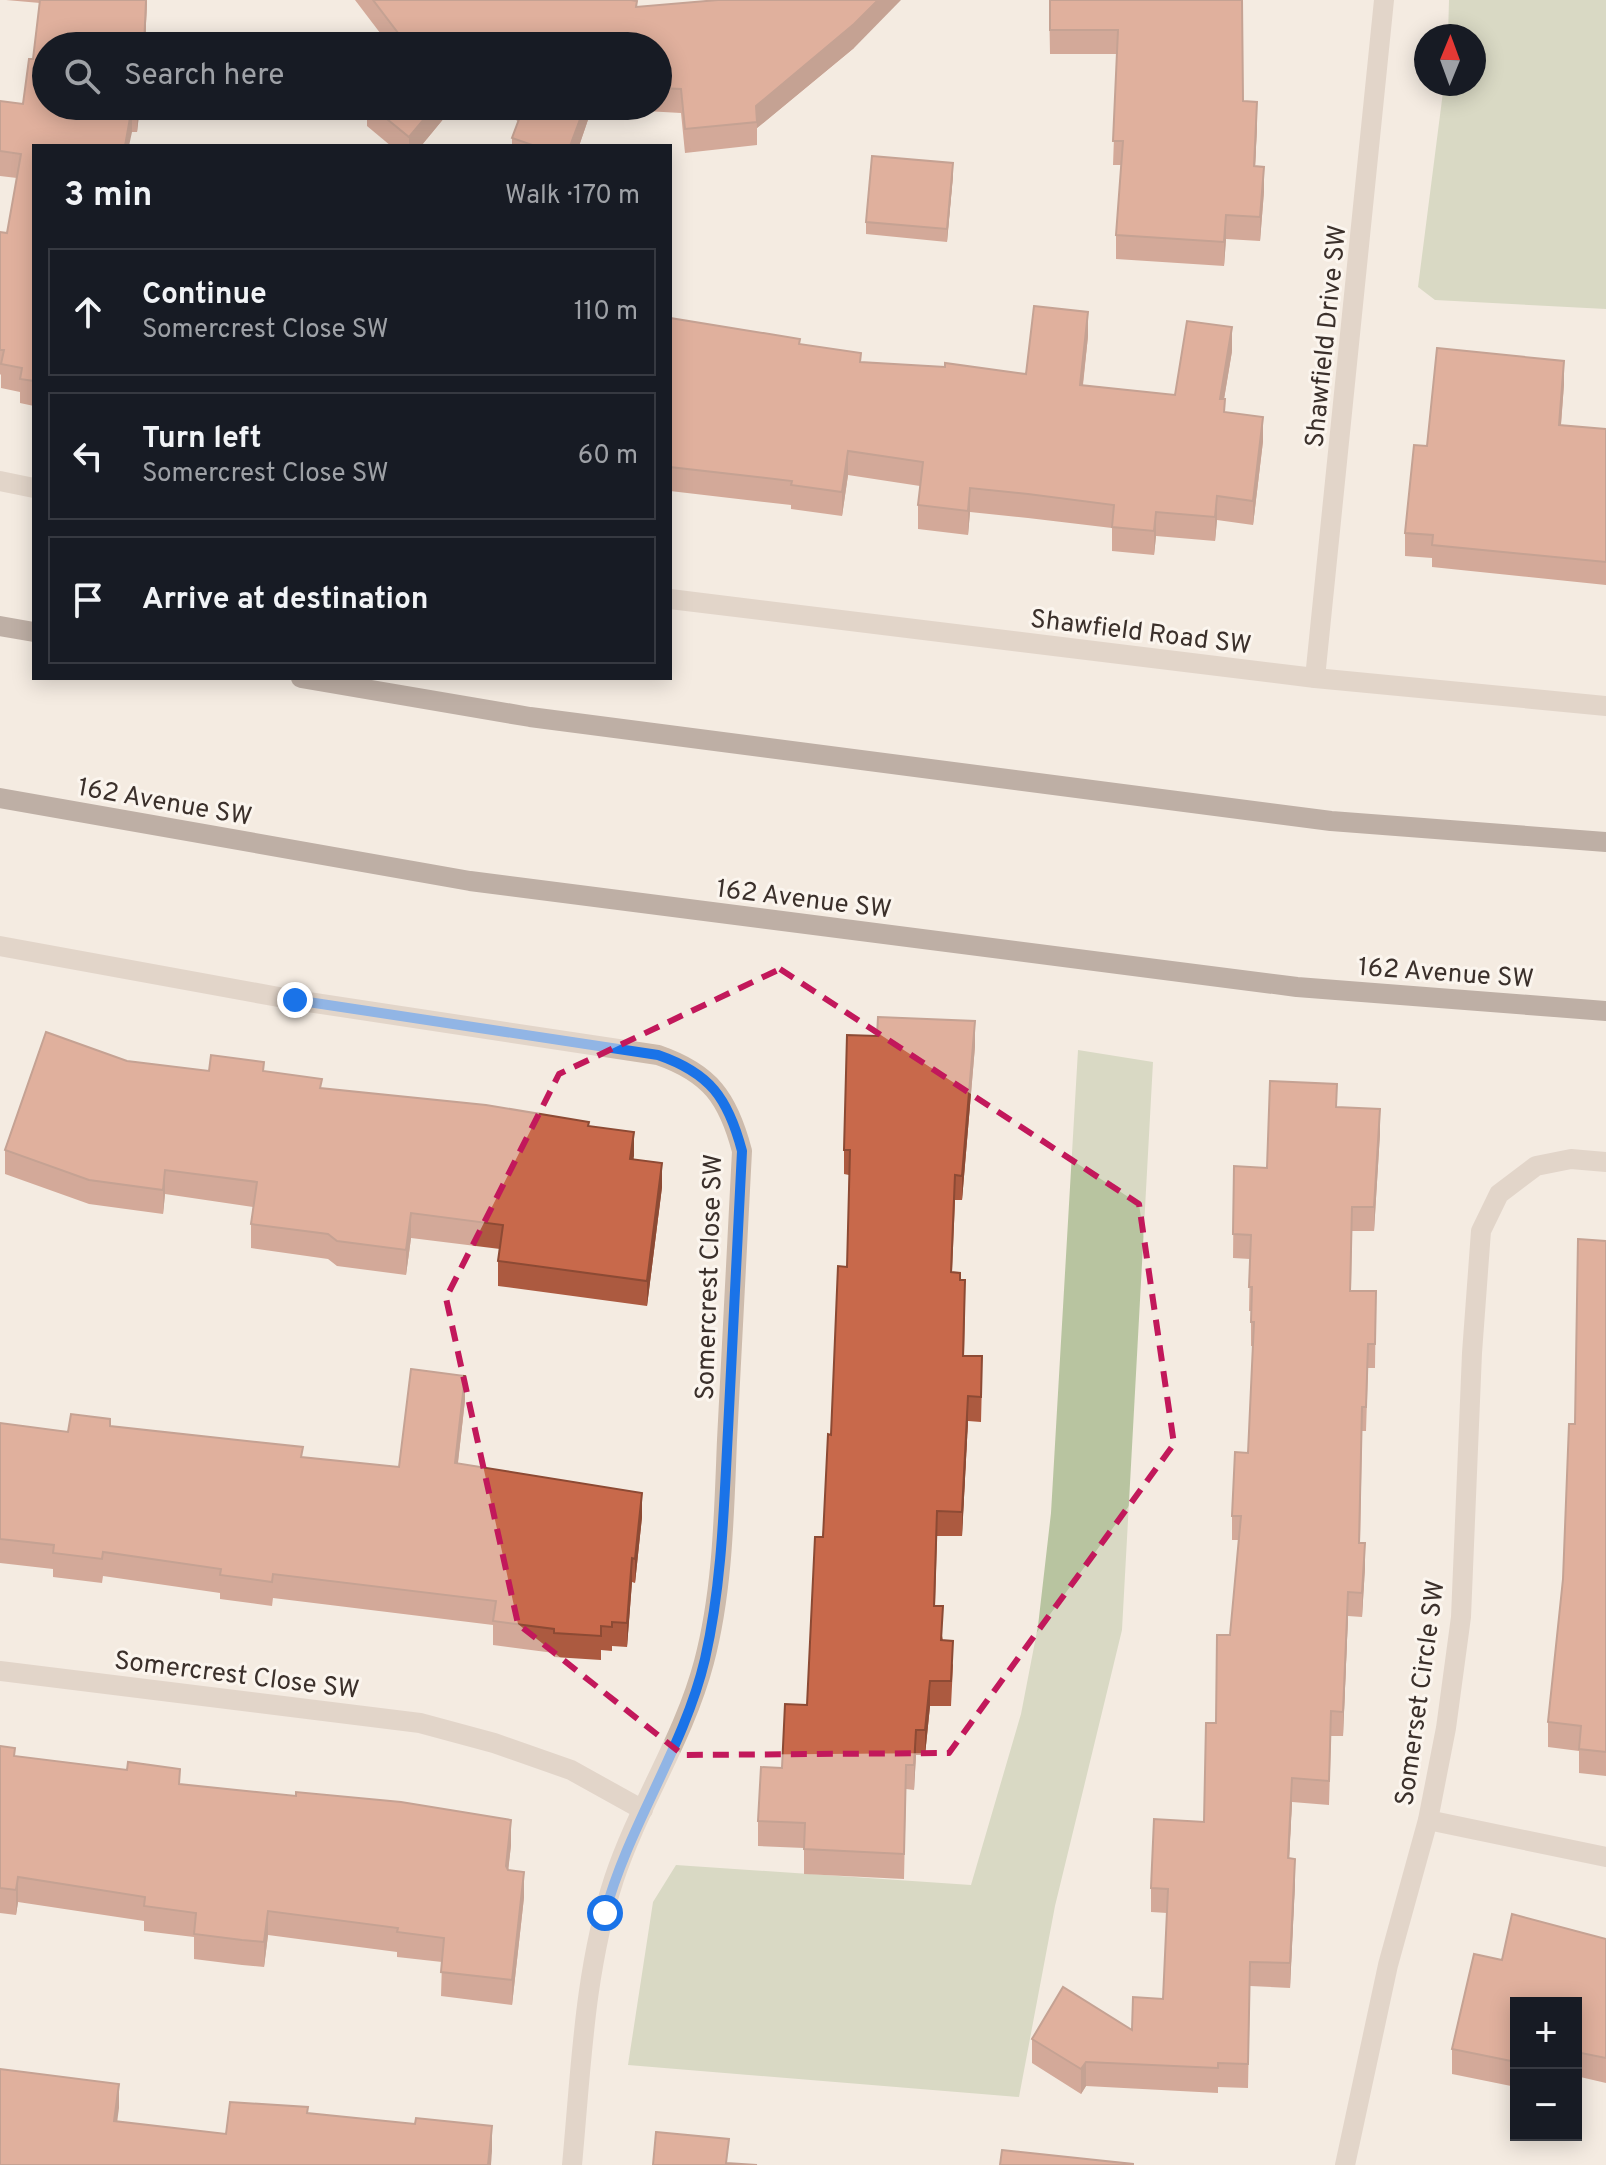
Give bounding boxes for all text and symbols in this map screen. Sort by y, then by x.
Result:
north arrow [1414,24,1486,96]
search box [32,32,672,120]
icon: search [60,54,104,98]
text: Search here [124,58,284,95]
text: 3 min [64,175,152,218]
text: Walk · 170 m [505,180,640,213]
street label: Shawfield Drive SW [1299,223,1356,449]
text: Continue [142,277,267,314]
icon: ahead [66,290,110,334]
text: 110 m [574,296,638,329]
text: Somercrest Close SW [142,314,389,347]
text: Turn left [142,421,262,458]
icon: left [66,434,110,478]
text: 60 m [578,440,638,473]
text: Somercrest Close SW [142,458,389,491]
icon: arrive [66,578,110,622]
text: Arrive at destination [142,582,428,619]
street label: Shawfield Road SW [1028,604,1253,663]
street label: 162 Avenue SW [75,772,254,835]
street label: 162 Avenue SW [714,873,893,928]
street label: 162 Avenue SW [1357,952,1535,997]
route end [277,982,313,1018]
street label: Somercrest Close SW [690,1153,731,1401]
street label: Somerset Circle SW [1389,1579,1454,1808]
street label: Somercrest Close SW [112,1645,361,1708]
route start [587,1895,623,1931]
map controls [1510,1997,1582,2141]
button: + [1510,1997,1582,2069]
button: − [1510,2069,1582,2141]

